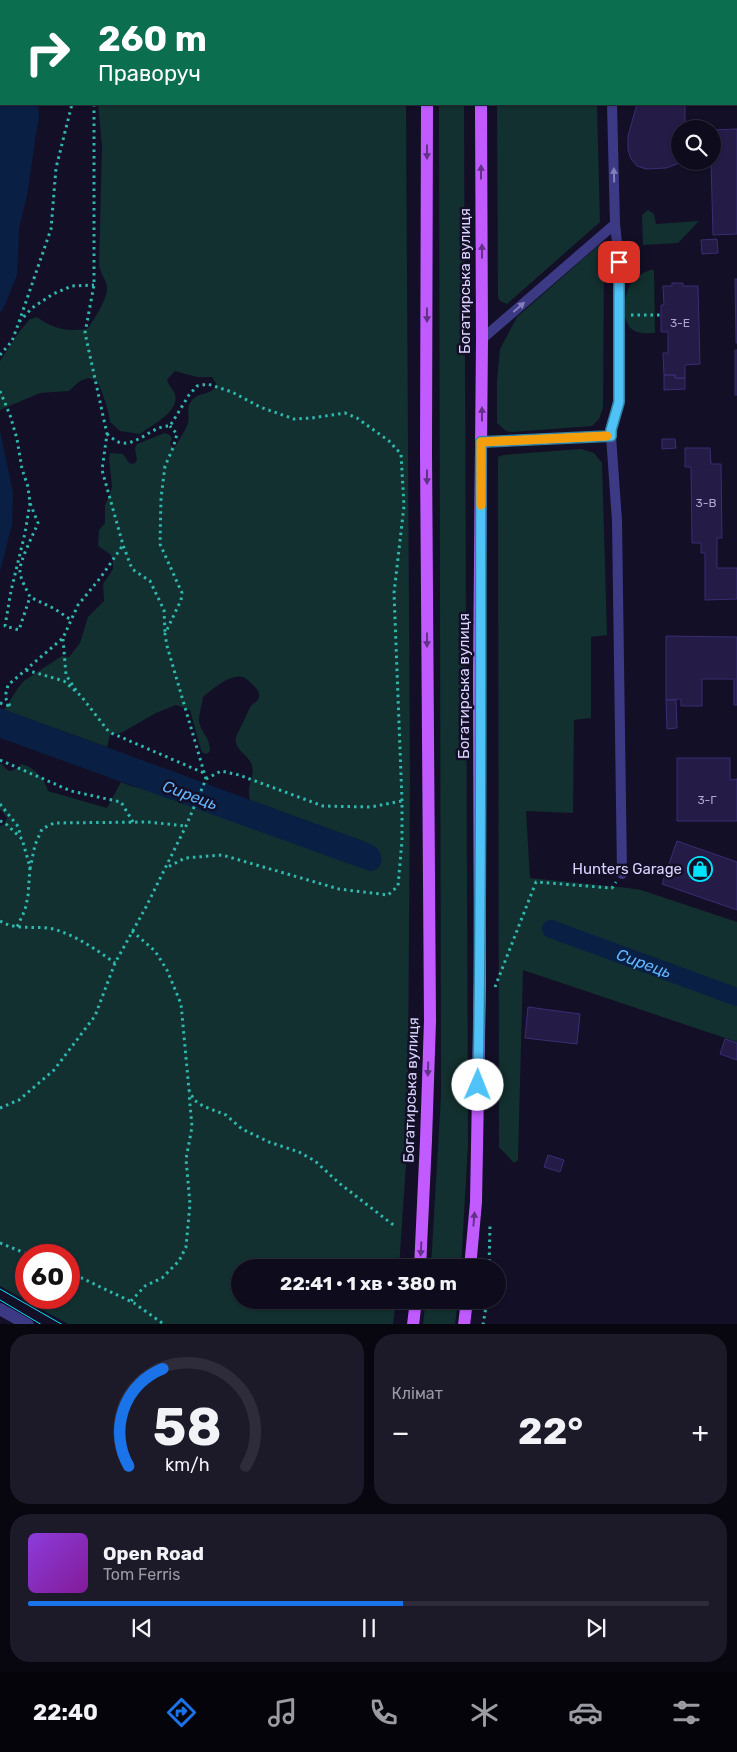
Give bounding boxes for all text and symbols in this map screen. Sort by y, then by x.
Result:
text: 260 m [98,18,207,60]
icon: right [15,20,80,85]
text: Праворуч [98,60,201,87]
map controls [671,120,721,170]
button: search [671,120,721,170]
one-way arrow [423,145,431,161]
one-way arrow [477,164,485,180]
one-way arrow [609,167,617,183]
street label: Богатирська вулиця [456,208,474,354]
pin [598,241,640,283]
one-way arrow [478,243,486,259]
icon: arrive [605,248,633,276]
one-way arrow [512,301,525,312]
one-way arrow [423,307,431,323]
house number: 3-Е [670,316,690,330]
one-way arrow [478,405,486,421]
one-way arrow [423,470,431,486]
house number: 3-В [696,496,716,510]
street label: Богатирська вулиця [455,613,473,759]
one-way arrow [424,632,432,648]
water label: Сирець [160,776,220,814]
house number: 3-Г [697,793,717,807]
shop icon: Hunters Garage [687,856,713,882]
place label: Hunters Garage [572,860,682,878]
water label: Сирець [614,944,674,982]
street label: Богатирська вулиця [399,1017,423,1163]
position arrow [451,1058,503,1110]
one-way arrow [424,1062,432,1078]
one-way arrow [470,1211,478,1227]
one-way arrow [416,1241,424,1257]
speed limit sign: 60 [15,1244,80,1309]
text: 22:41 · 1 хв · 380 m [280,1272,457,1295]
text: Клімат [392,1384,443,1403]
text: 58 [152,1396,221,1458]
text: 22° [518,1408,583,1454]
text: − [392,1416,410,1449]
text: + [692,1416,709,1449]
text: km/h [164,1454,209,1475]
text: Open Road [103,1542,204,1565]
text: Tom Ferris [103,1565,180,1584]
icon: previous [128,1614,156,1642]
icon: pause [355,1614,383,1642]
icon: next [582,1614,610,1642]
icon: directions [164,1695,199,1730]
icon: music [265,1695,300,1730]
icon: phone [366,1695,401,1730]
icon: climate [467,1695,502,1730]
icon: car [568,1695,603,1730]
icon: filters [669,1695,704,1730]
text: 22:40 [33,1699,98,1726]

